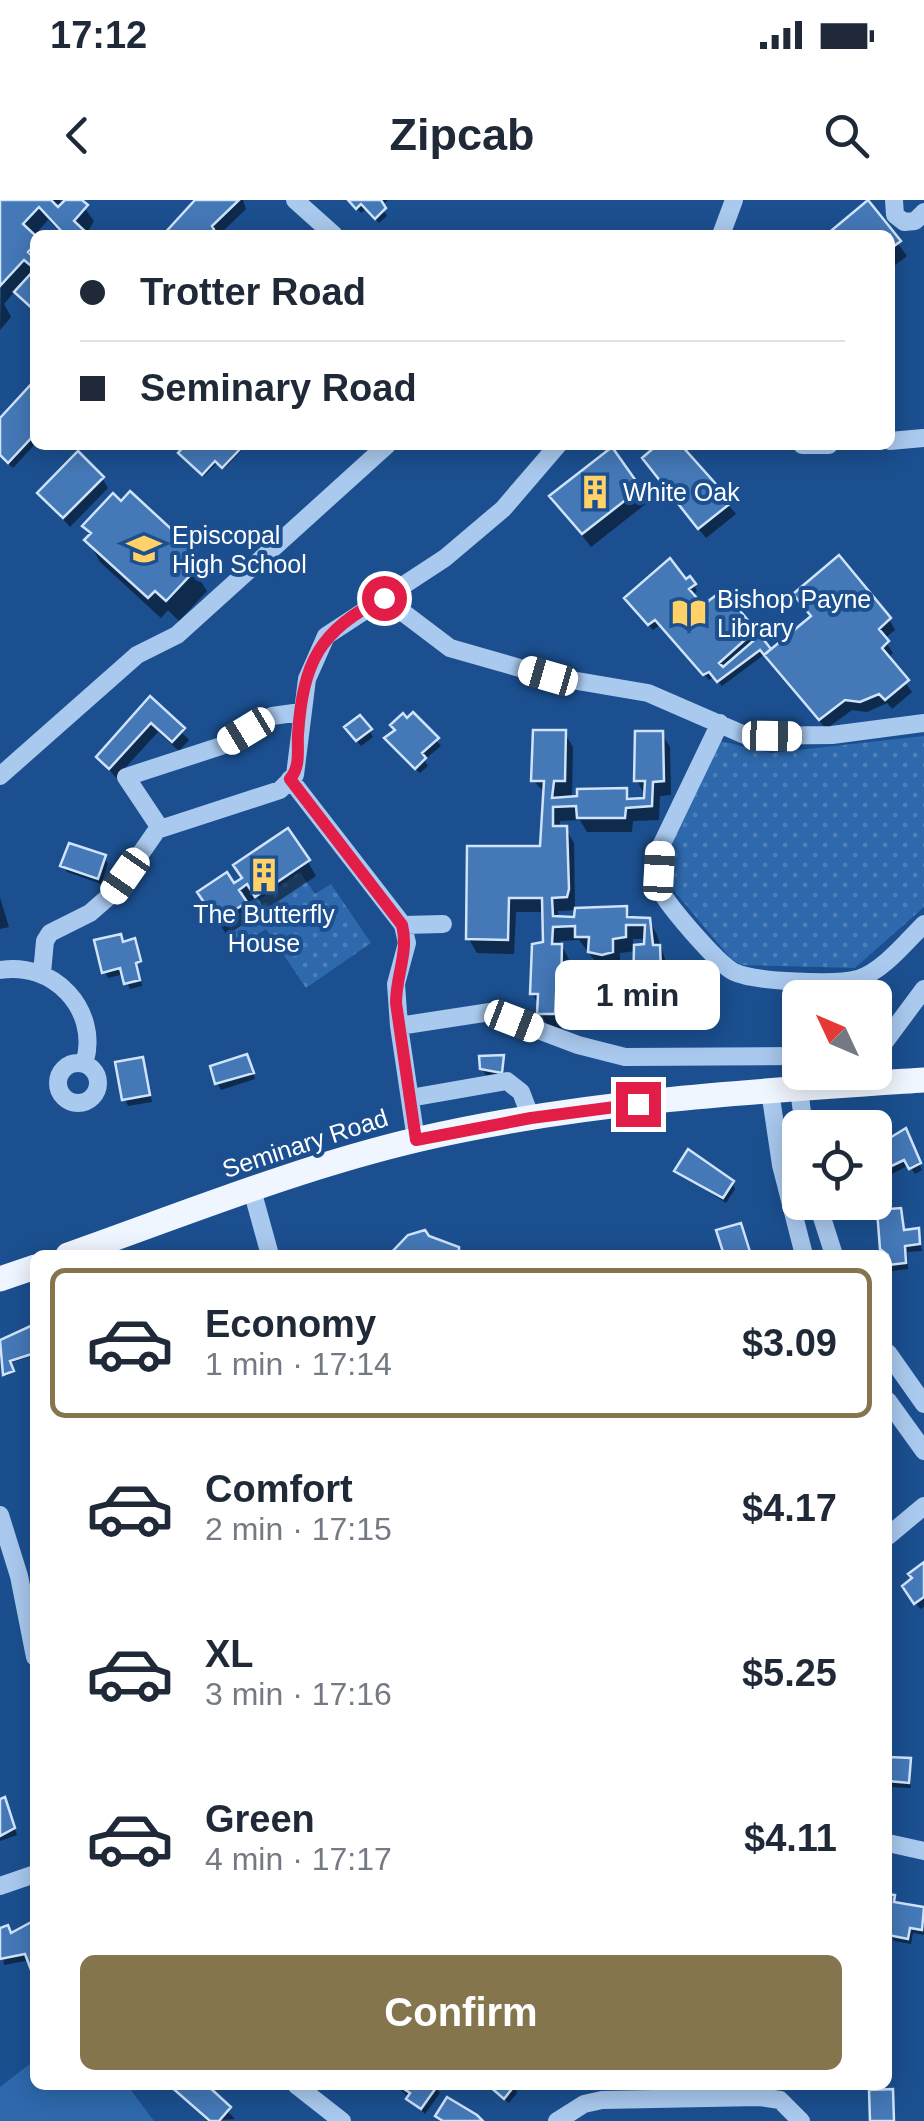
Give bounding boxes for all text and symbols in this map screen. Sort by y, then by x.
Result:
text: 17:12 [50,14,147,56]
icon: back [50,108,105,163]
icon: search [819,108,874,163]
text: Zipcab [389,109,535,160]
text: Trotter Road [140,271,366,313]
text: Seminary Road [140,367,417,409]
building icon: White Oak [576,473,614,511]
place label: White Oak [623,478,740,506]
place label: Episcopal High School [172,521,307,578]
school or university icon: Episcopal High School [125,530,163,568]
route start [362,576,407,621]
place label: Bishop Payne Library [717,585,871,642]
library icon: Bishop Payne Library [670,594,708,632]
car [515,653,581,699]
car [213,703,279,759]
car [742,720,802,752]
car [642,840,676,902]
car [96,843,154,909]
building icon: The Butterfly House [245,856,283,894]
place label: The Butterfly House [193,900,335,957]
callout: 1 min [556,959,720,1029]
text: 1 min [596,977,679,1013]
north arrow [782,980,892,1090]
map controls [782,980,892,1220]
car [481,996,547,1046]
route end [616,1082,661,1127]
street label: Seminary Road [219,1103,391,1183]
button: locate [782,1110,892,1220]
icon: car [85,1298,175,1388]
text: Economy [205,1303,376,1345]
text: $3.09 [742,1322,837,1364]
text: 1 min · 17:14 [205,1346,392,1382]
icon: car [85,1463,175,1553]
text: Comfort [205,1468,353,1510]
text: $4.17 [742,1487,837,1529]
text: 2 min · 17:15 [205,1511,392,1547]
icon: car [85,1628,175,1718]
text: XL [205,1633,254,1675]
text: $5.25 [742,1652,837,1694]
text: 3 min · 17:16 [205,1676,392,1712]
icon: car [85,1793,175,1883]
text: Green [205,1798,315,1840]
text: $4.11 [744,1817,837,1859]
text: 4 min · 17:17 [205,1841,392,1877]
button: Confirm [80,1955,842,2070]

